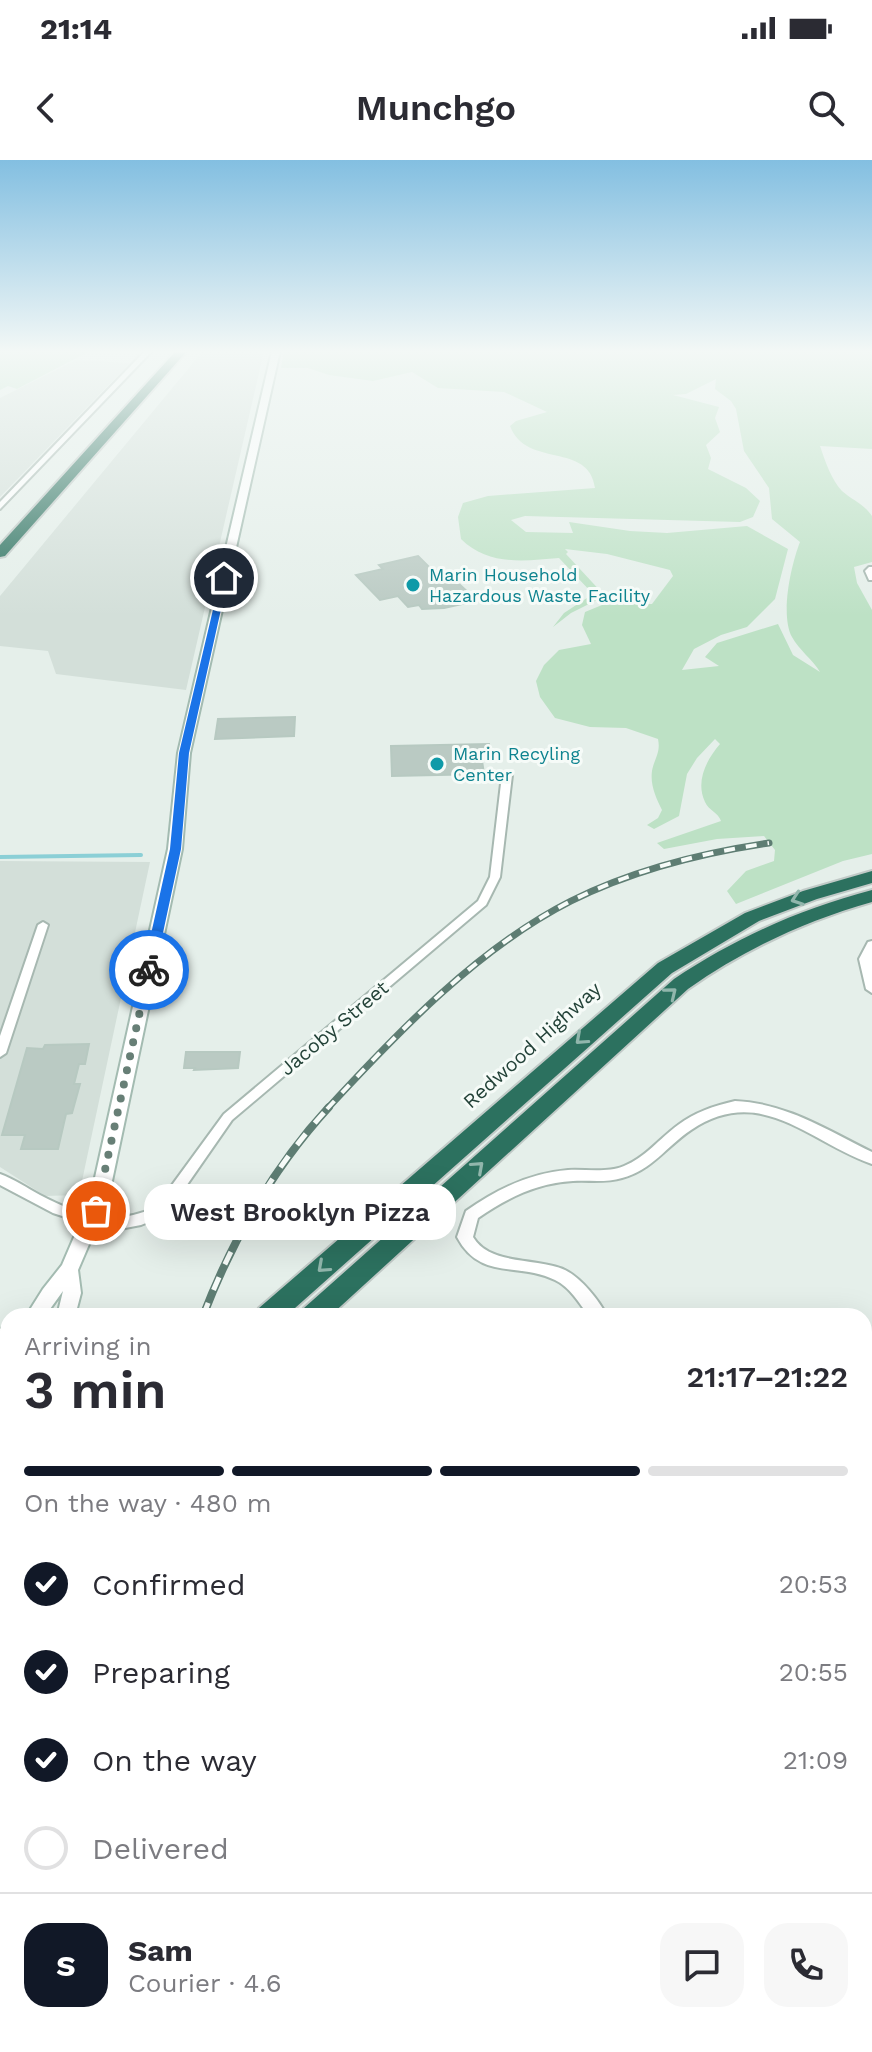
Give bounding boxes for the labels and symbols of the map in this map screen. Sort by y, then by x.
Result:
pin [190,544,258,612]
place label: Marin Household Hazardous Waste Facility [429,564,651,606]
marker: Marin Household Hazardous Waste Facility [404,576,422,594]
place label: Marin Recyling Center [453,743,580,785]
marker: Marin Recyling Center [428,755,446,773]
one-way arrow [791,890,805,906]
courier [109,930,189,1010]
street label: Jacoby Street [275,975,394,1080]
street label: Redwood Highway [458,976,606,1113]
one-way arrow [662,988,677,1002]
one-way arrow [575,1029,590,1044]
one-way arrow [468,1162,483,1176]
pin [62,1177,130,1245]
callout: West Brooklyn Pizza [144,1183,456,1239]
one-way arrow [318,1257,333,1272]

